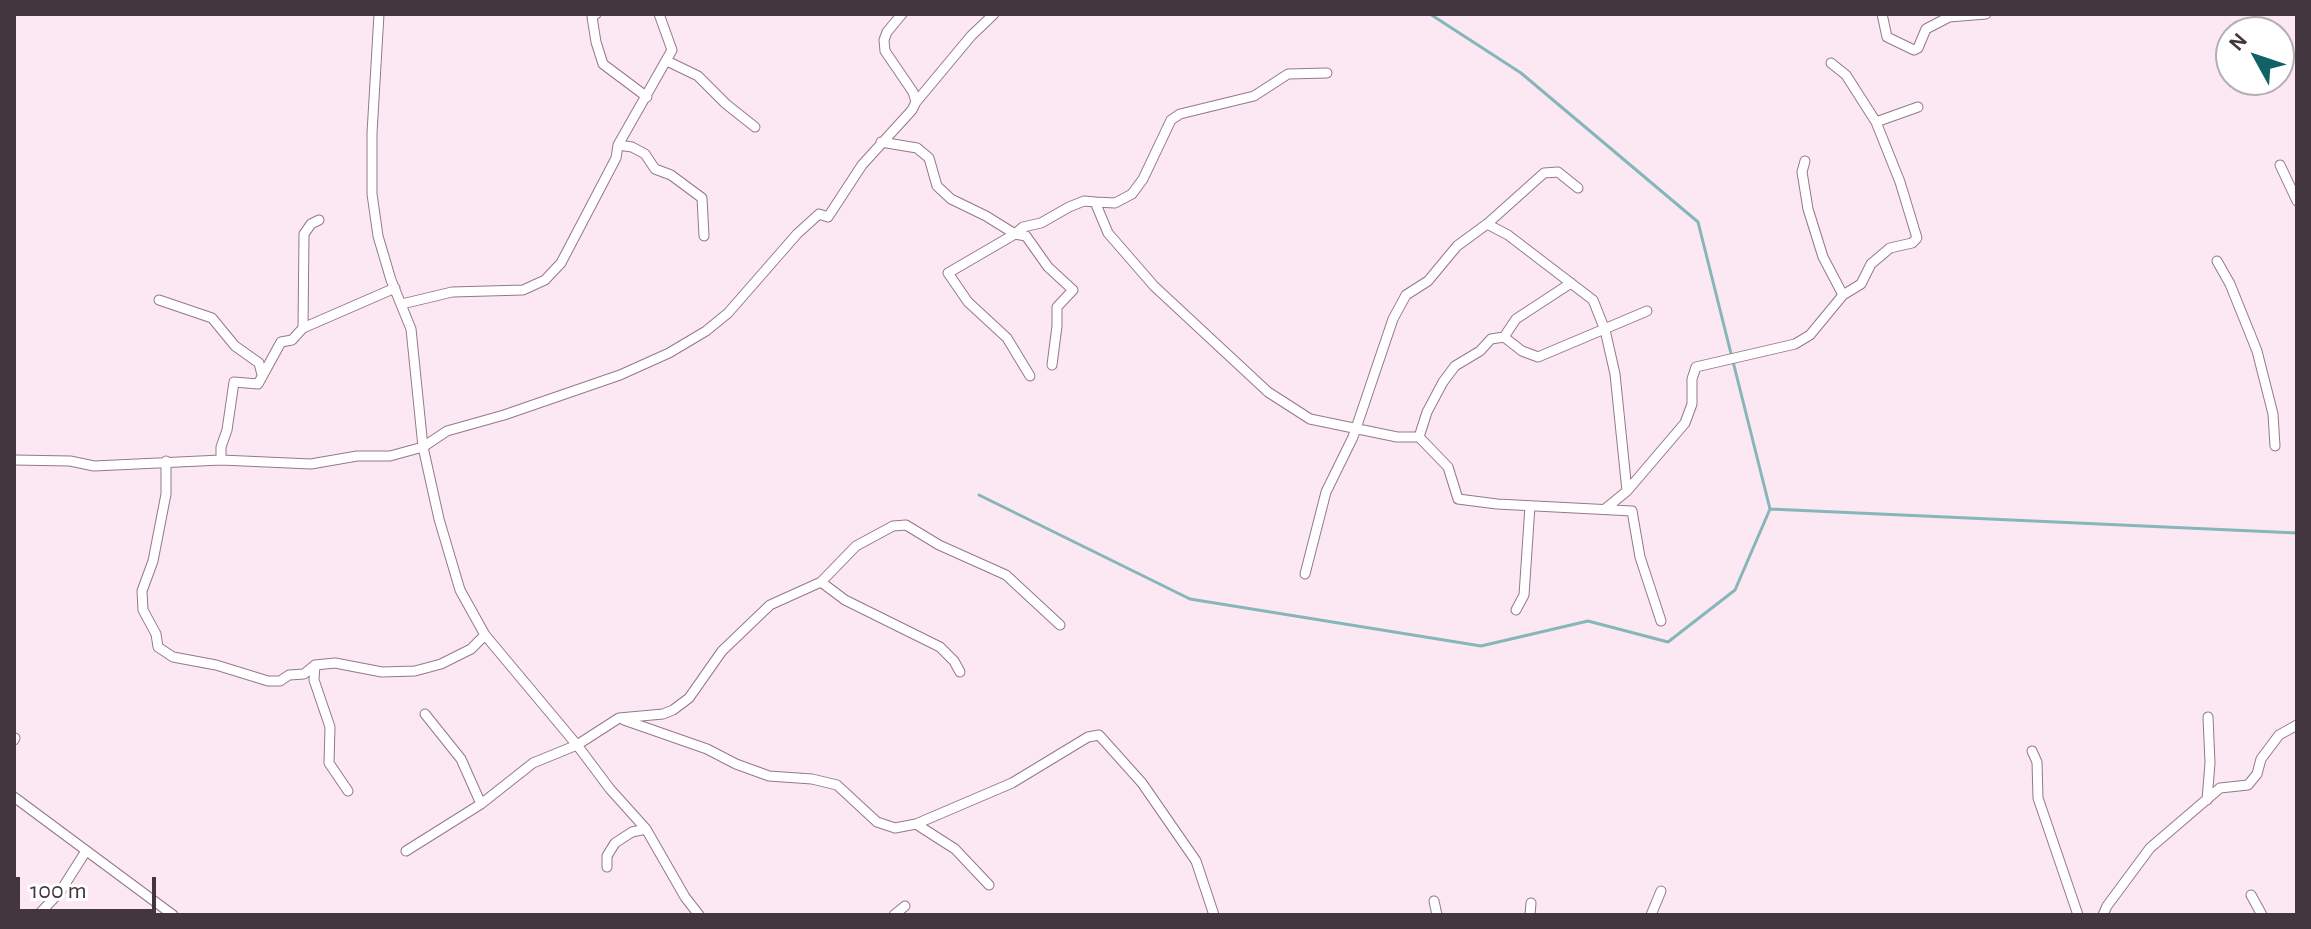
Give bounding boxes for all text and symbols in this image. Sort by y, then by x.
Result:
north arrow [2215,16,2295,96]
text: N [2225,29,2251,55]
scale bar [20,861,160,911]
text: 100 m [30,879,87,903]

